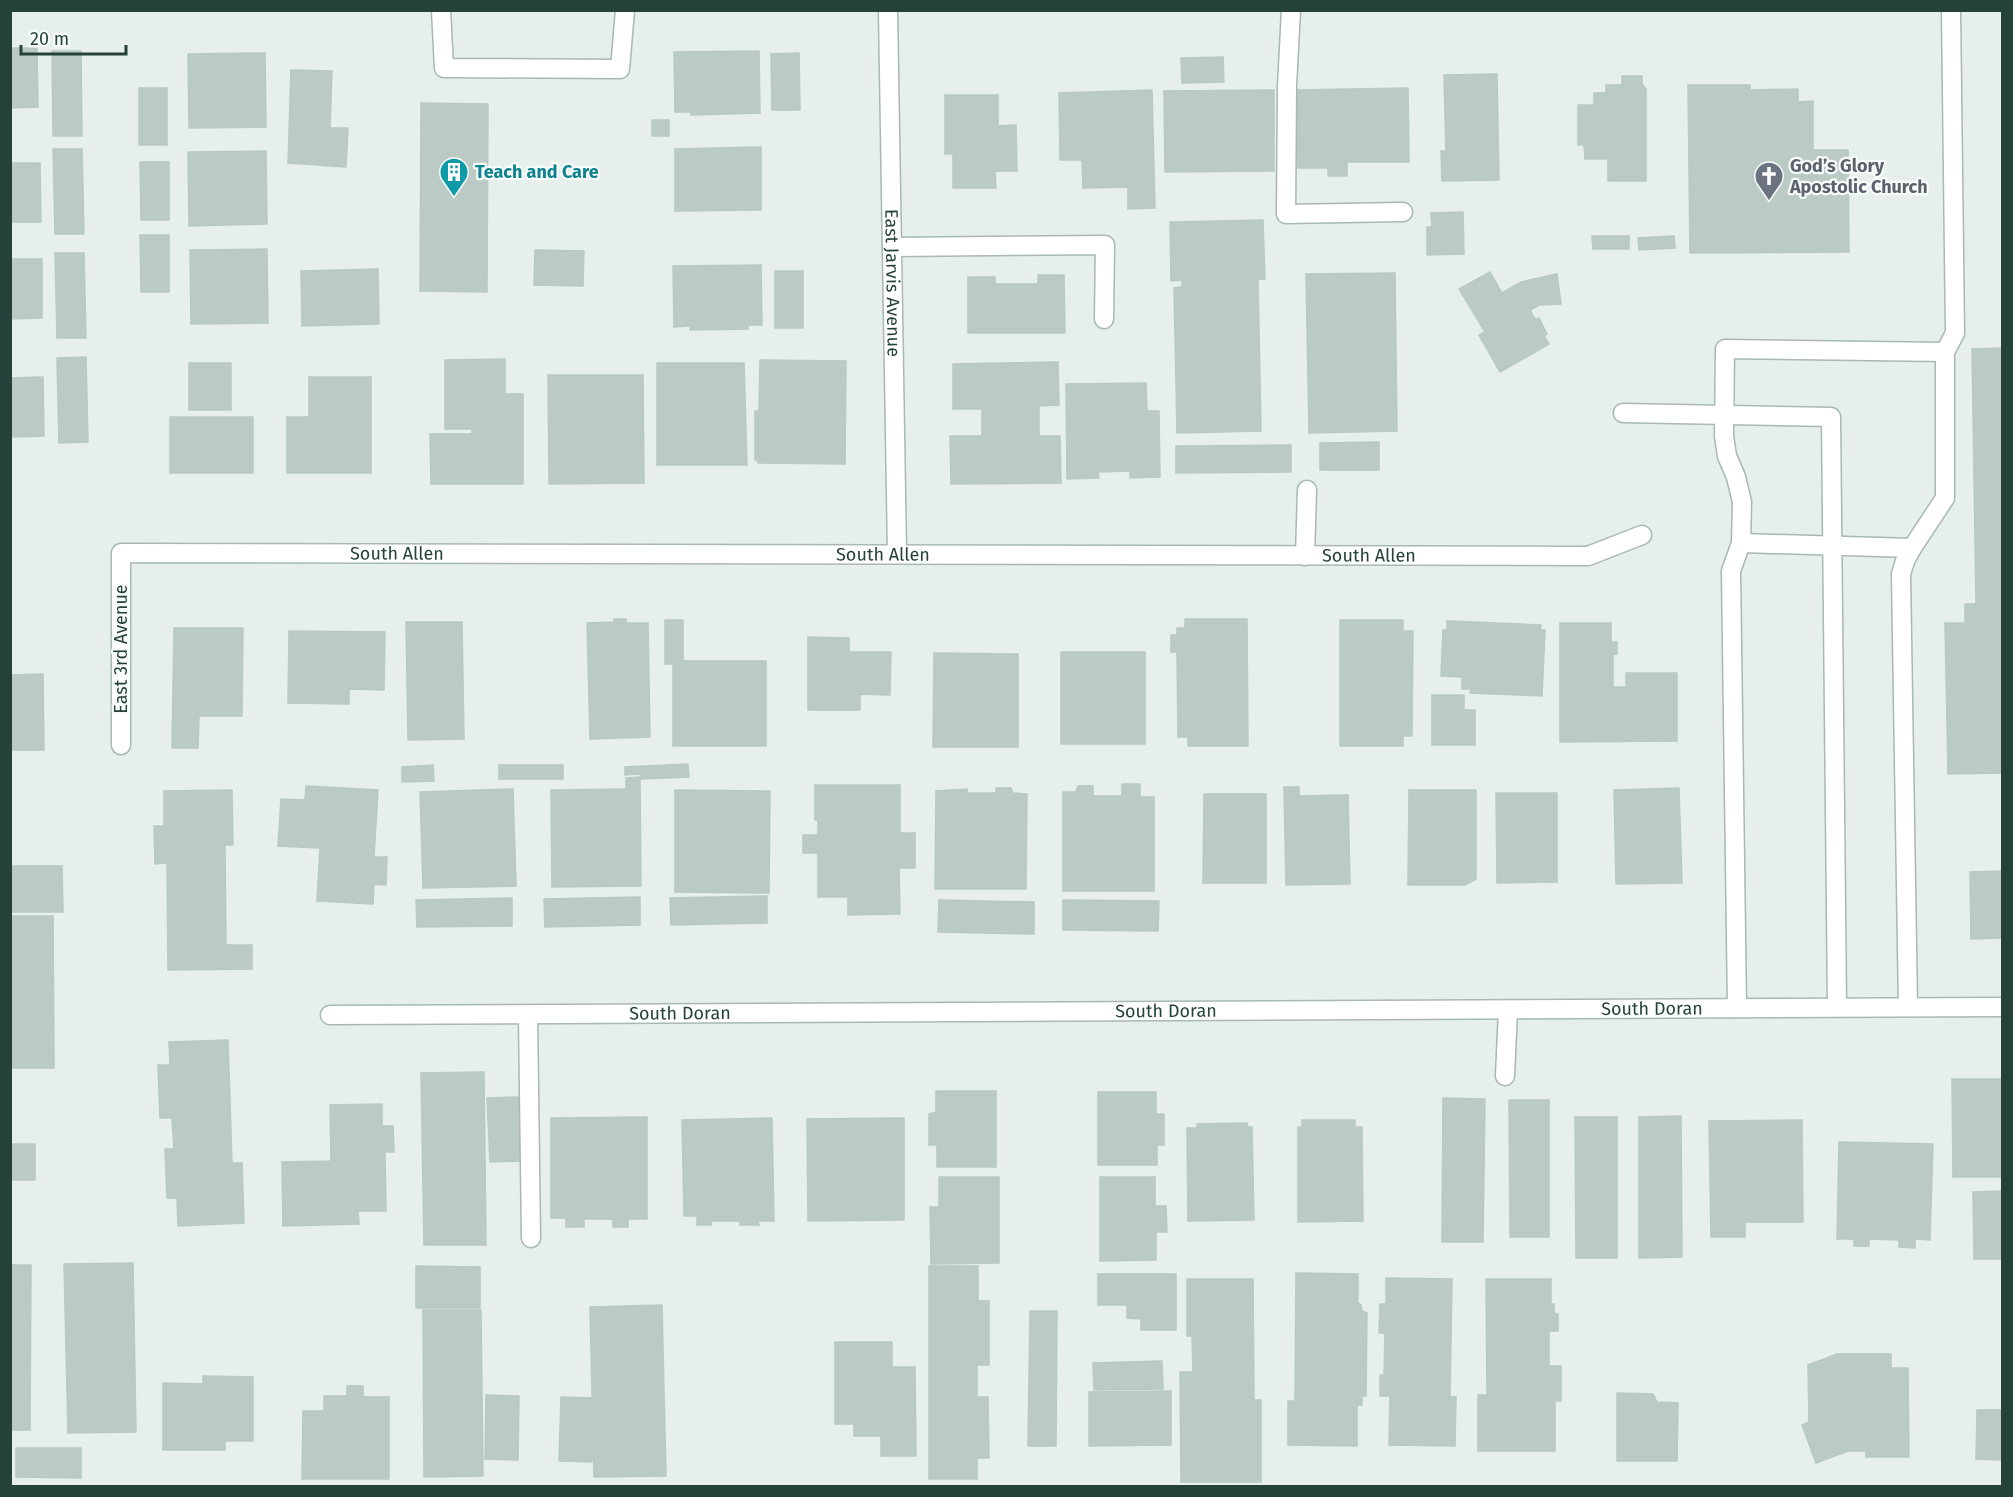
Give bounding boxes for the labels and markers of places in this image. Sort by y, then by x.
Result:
place label: God’s Glory Apostolic Church [1789,155,1928,198]
building icon: Teach and Care [438,156,470,198]
church icon: God’s Glory Apostolic Church [1753,160,1785,202]
place label: Teach and Care [475,161,599,183]

